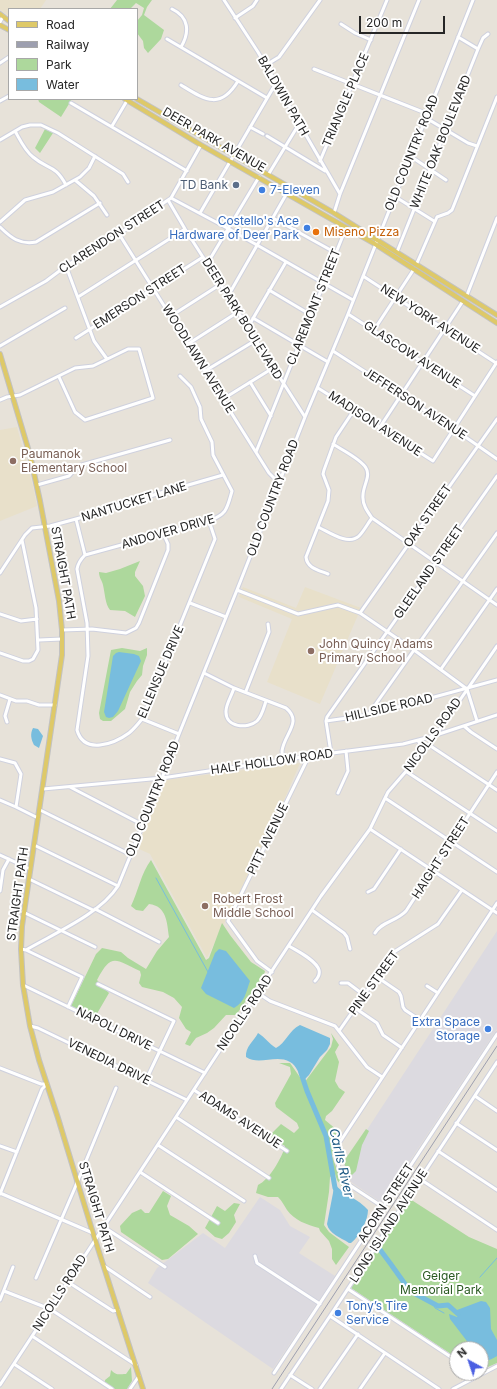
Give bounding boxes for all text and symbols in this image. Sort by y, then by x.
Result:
legend [8,8,138,100]
scale bar [361,8,447,34]
text: 200 m [366,15,402,30]
text: Road [46,17,75,32]
text: Railway [46,37,89,52]
street label: TRIANGLE PLACE [320,51,372,149]
street label: BALDWIN PATH [254,54,312,138]
text: Park [46,57,72,72]
street label: WHITE OAK BOULEVARD [408,73,474,211]
text: Water [46,77,79,92]
street label: OLD COUNTRY ROAD [382,93,442,213]
street label: DEER PARK AVENUE [160,105,268,175]
place label: TD Bank [180,178,228,192]
marker: TD Bank [231,180,241,190]
place label: 7-Eleven [270,183,320,197]
marker: 7-Eleven [257,185,267,195]
street label: CLARENDON STREET [56,197,168,277]
place label: Costello's Ace Hardware of Deer Park [169,214,299,242]
marker: Costello's Ace Hardware of Deer Park [302,223,312,233]
place label: Miseno Pizza [324,225,399,239]
marker: Miseno Pizza [311,227,321,237]
street label: CLAREMONT STREET [284,247,344,367]
street label: DEER PARK BOULEVARD [199,256,285,382]
street label: EMERSON STREET [91,262,189,332]
street label: NEW YORK AVENUE [378,281,482,357]
street label: WOODLAWN AVENUE [159,302,237,416]
street label: GLASCOW AVENUE [361,318,463,392]
street label: JEFFERSON AVENUE [361,365,469,443]
street label: MADISON AVENUE [326,388,424,460]
street label: OLD COUNTRY ROAD [244,438,302,558]
place label: Paumanok Elementary School [21,447,127,475]
marker: Paumanok Elementary School [8,456,18,466]
street label: NANTUCKET LANE [80,479,188,525]
street label: OAK STREET [401,482,455,550]
street label: ANDOVER DRIVE [120,512,216,552]
street label: GLEELAND STREET [391,522,467,622]
street label: STRAIGHT PATH [48,525,78,621]
street label: ELLENSUE DRIVE [135,623,187,721]
place label: John Quincy Adams Primary School [319,637,433,665]
marker: John Quincy Adams Primary School [306,646,316,656]
street label: HILLSIDE ROAD [344,691,434,725]
street label: NICOLLS ROAD [401,695,465,775]
street label: OLD COUNTRY ROAD [123,739,183,859]
street label: HALF HOLLOW ROAD [210,746,334,778]
street label: PITT AVENUE [244,801,292,877]
street label: HAIGHT STREET [409,814,473,902]
street label: STRAIGHT PATH [4,846,32,942]
place label: Robert Frost Middle School [213,892,294,920]
marker: Robert Frost Middle School [200,901,210,911]
street label: PINE STREET [346,948,402,1018]
street label: NICOLLS ROAD [214,972,276,1054]
street label: NAPOLI DRIVE [74,1004,154,1054]
place label: Extra Space Storage [412,1015,480,1043]
marker: Extra Space Storage [483,1024,493,1034]
street label: VENEDIA DRIVE [65,1036,153,1088]
street label: ADAMS AVENUE [196,1088,284,1152]
water label: Carlls River [325,1127,357,1199]
street label: STRAIGHT PATH [75,1160,117,1254]
street label: ACORN STREET [355,1161,417,1245]
street label: LONG ISLAND AVENUE [347,1167,431,1285]
street label: NICOLLS ROAD [30,1252,90,1334]
park label: Geiger Memorial Park [400,1269,482,1297]
place label: Tony’s Tire Service [346,1299,408,1327]
marker: Tony’s Tire Service [333,1308,343,1318]
north arrow [449,1341,489,1381]
text: N [454,1345,470,1361]

